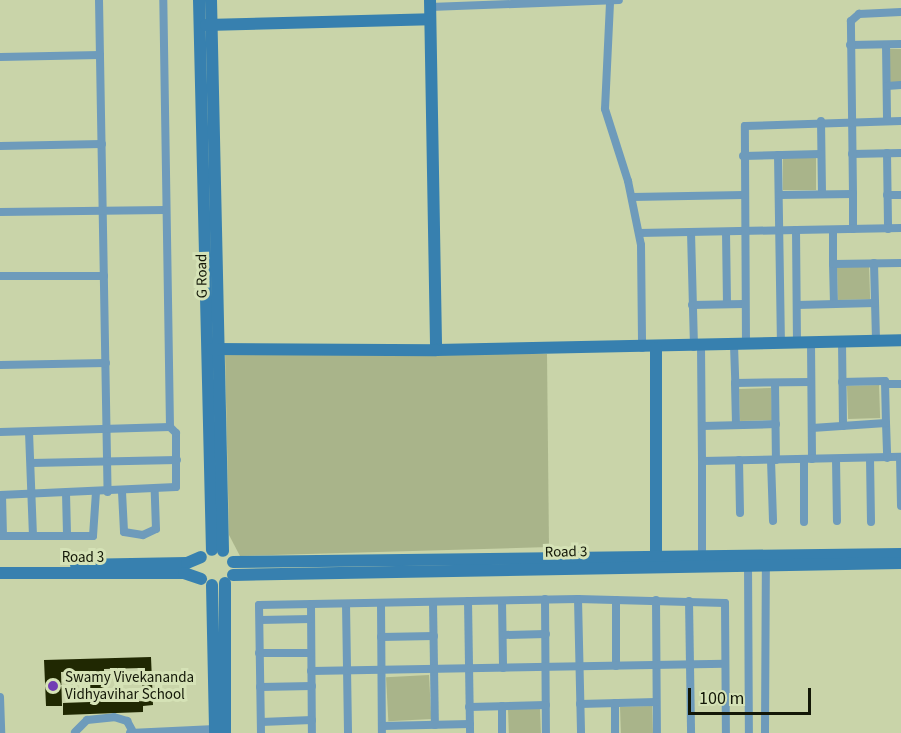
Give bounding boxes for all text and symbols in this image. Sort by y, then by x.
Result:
street label: G Road [193,254,211,298]
street label: Road 3 [545,543,587,561]
street label: Road 3 [62,549,104,567]
place label: Swamy Vivekananda Vidhyavihar School [65,668,194,703]
scale bar [691,676,814,714]
marker: Swamy Vivekananda Vidhyavihar School [46,679,60,693]
text: 100 m [699,686,744,711]

